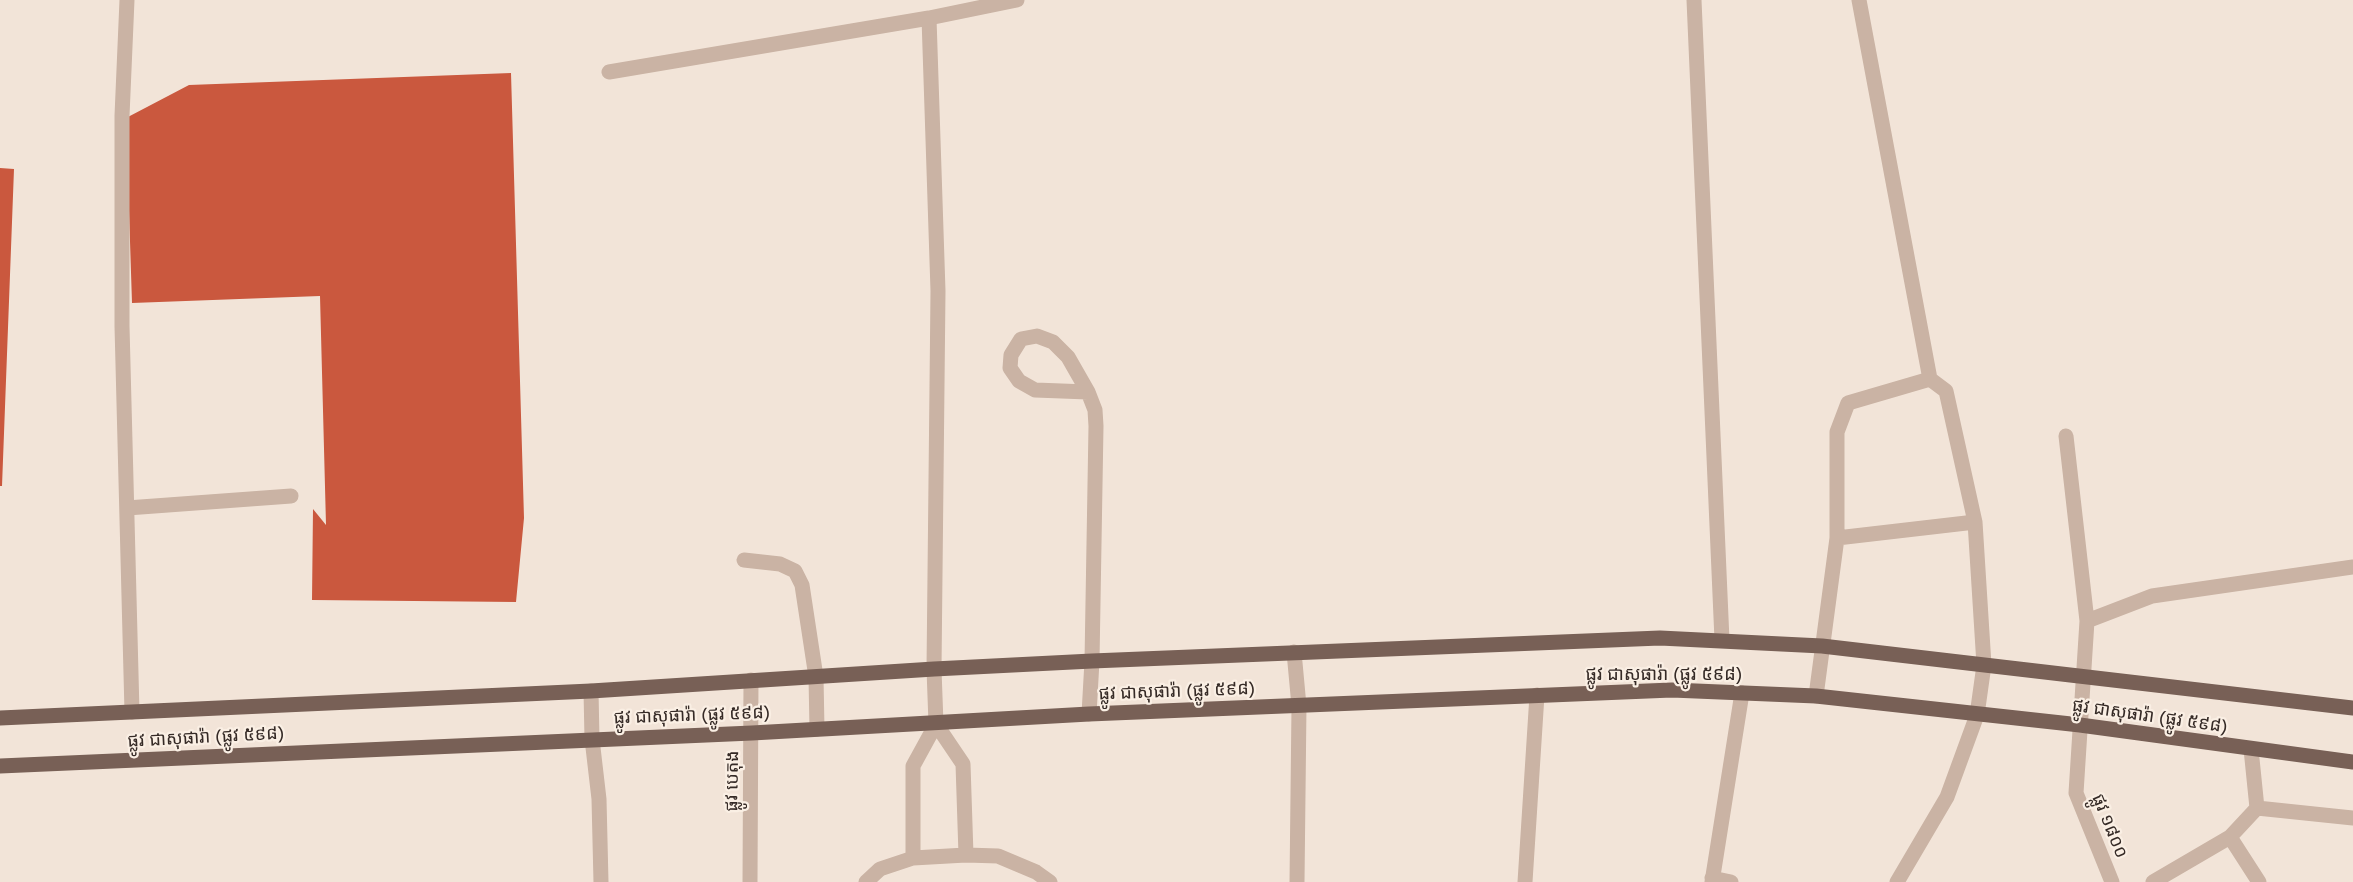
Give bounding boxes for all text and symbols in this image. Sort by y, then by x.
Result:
street label: ផ្លូវ ជាសុផារ៉ា (ផ្លូវ ៥៩៨) [1585,663,1743,685]
street label: ផ្លូវ ជាសុផារ៉ា (ផ្លូវ ៥៩៨) [1098,677,1256,705]
street label: ផ្លូវ ជាសុផារ៉ា (ផ្លូវ ៥៩៨) [2071,694,2229,738]
street label: ផ្លូវ ជាសុផារ៉ា (ផ្លូវ ៥៩៨) [613,701,771,729]
street label: ផ្លូវ ជាសុផារ៉ា (ផ្លូវ ៥៩៨) [127,722,285,752]
street label: ផ្លូវ បេតុង [721,750,743,812]
street label: ផ្លូវ ១៨០០ [2087,791,2133,861]

